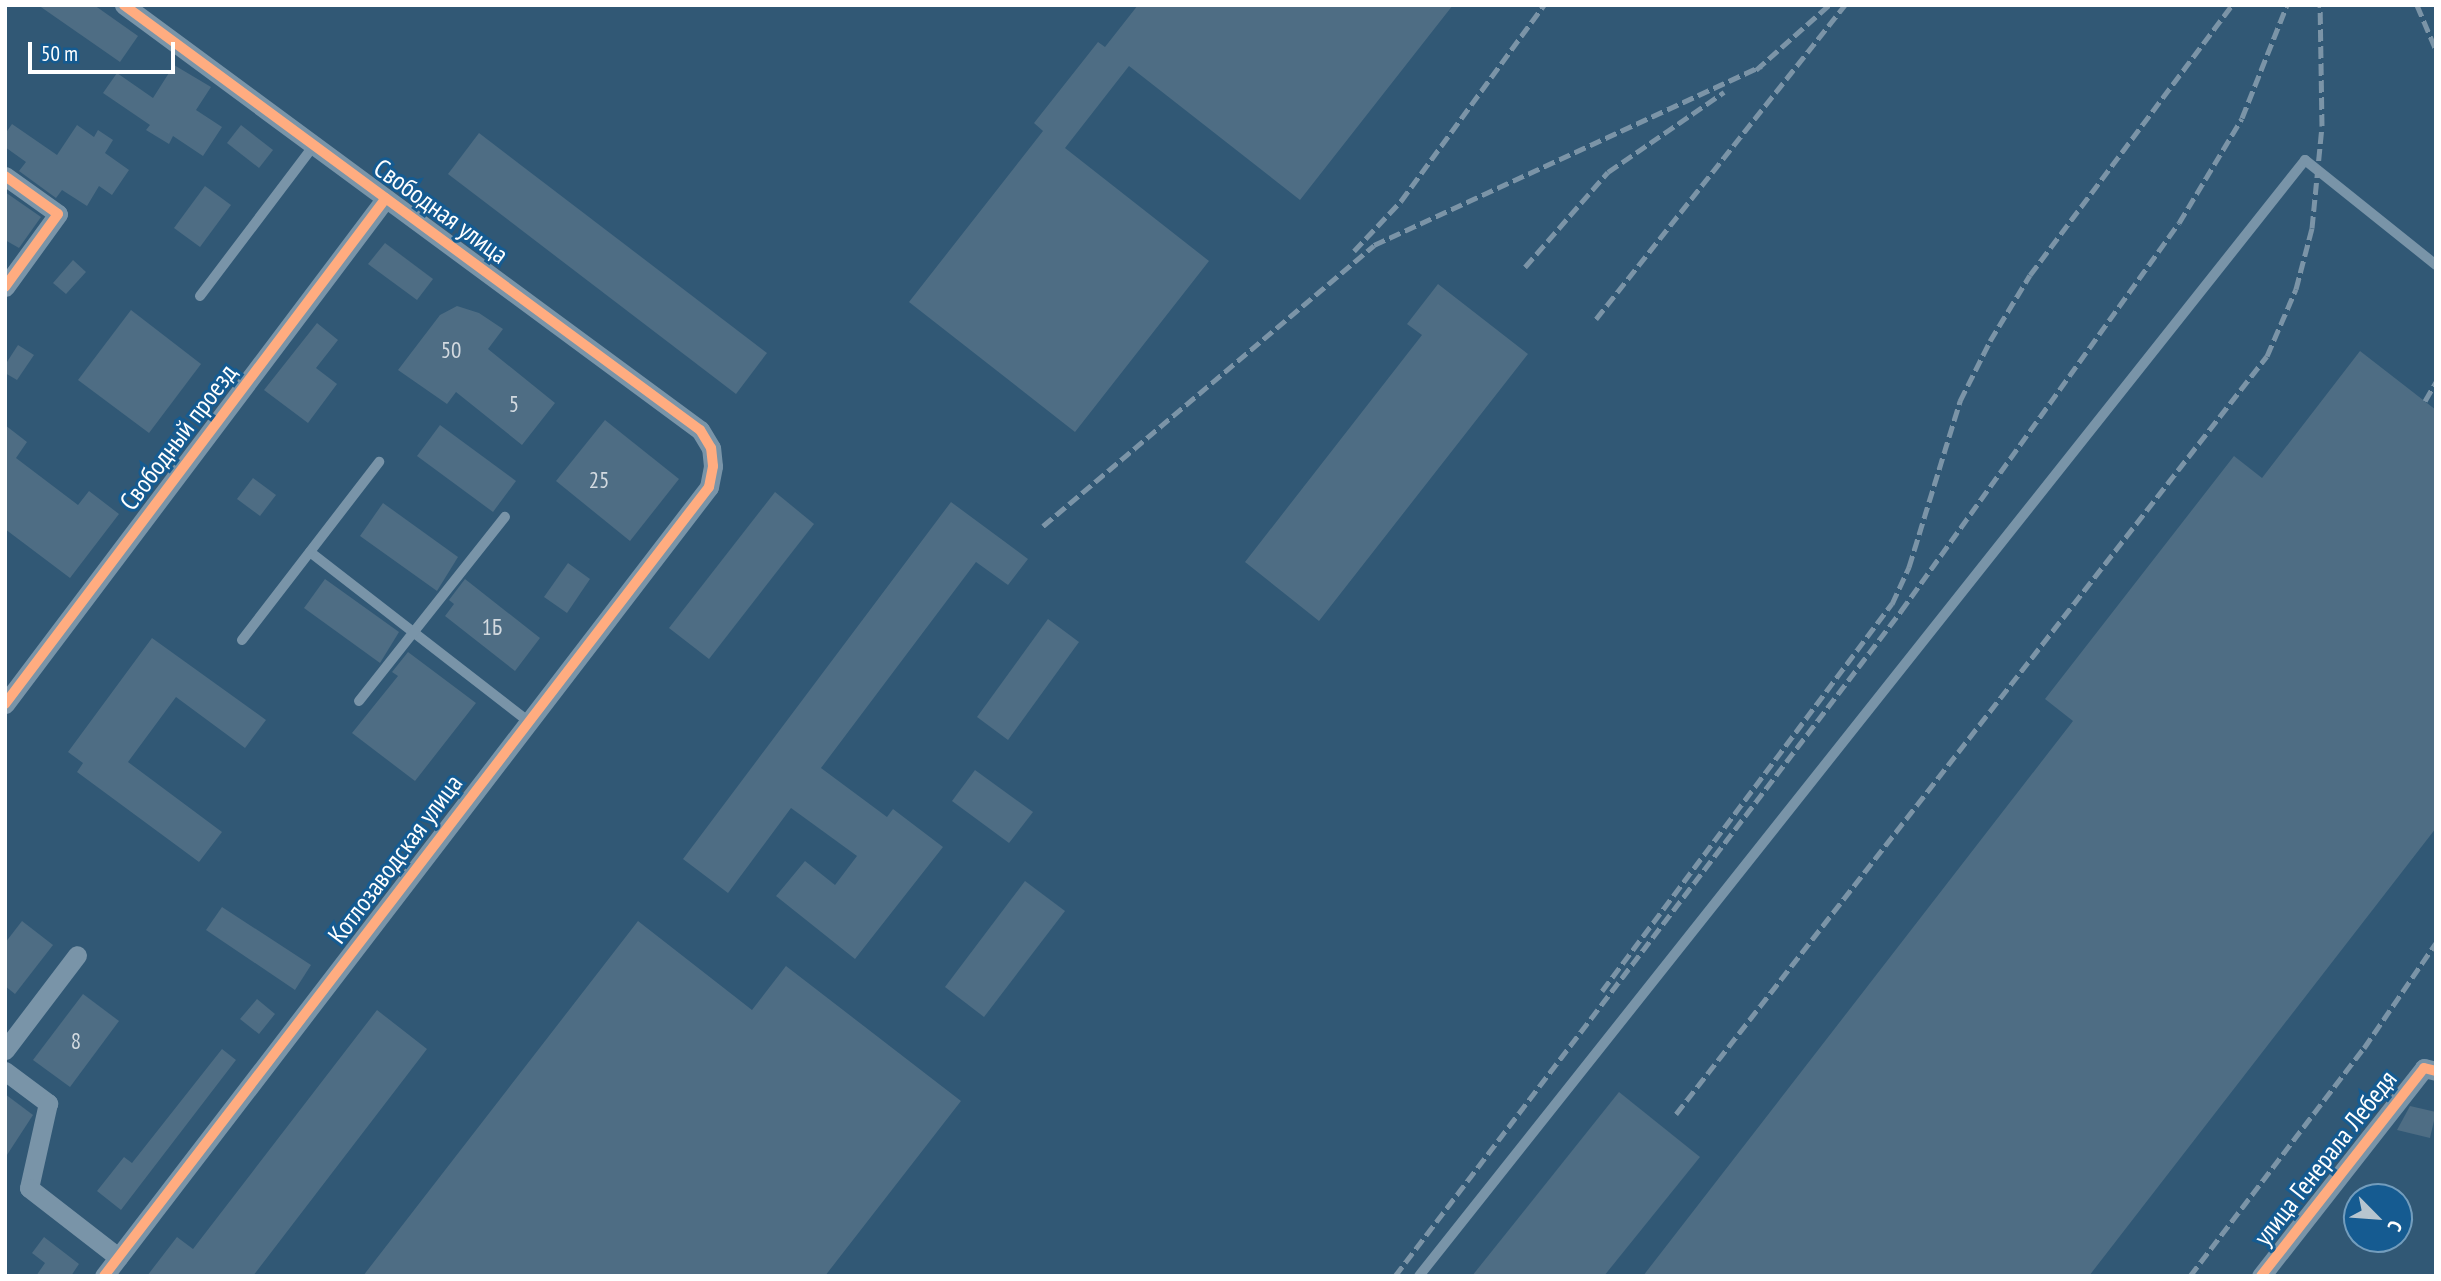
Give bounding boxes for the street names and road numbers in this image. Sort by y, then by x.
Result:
street label: Свободная улица [368,152,514,270]
street label: Свободный проезд [113,358,243,516]
street label: Котлозаводская улица [321,768,469,950]
street label: улица Генерала Лебедя [2247,1064,2403,1252]

